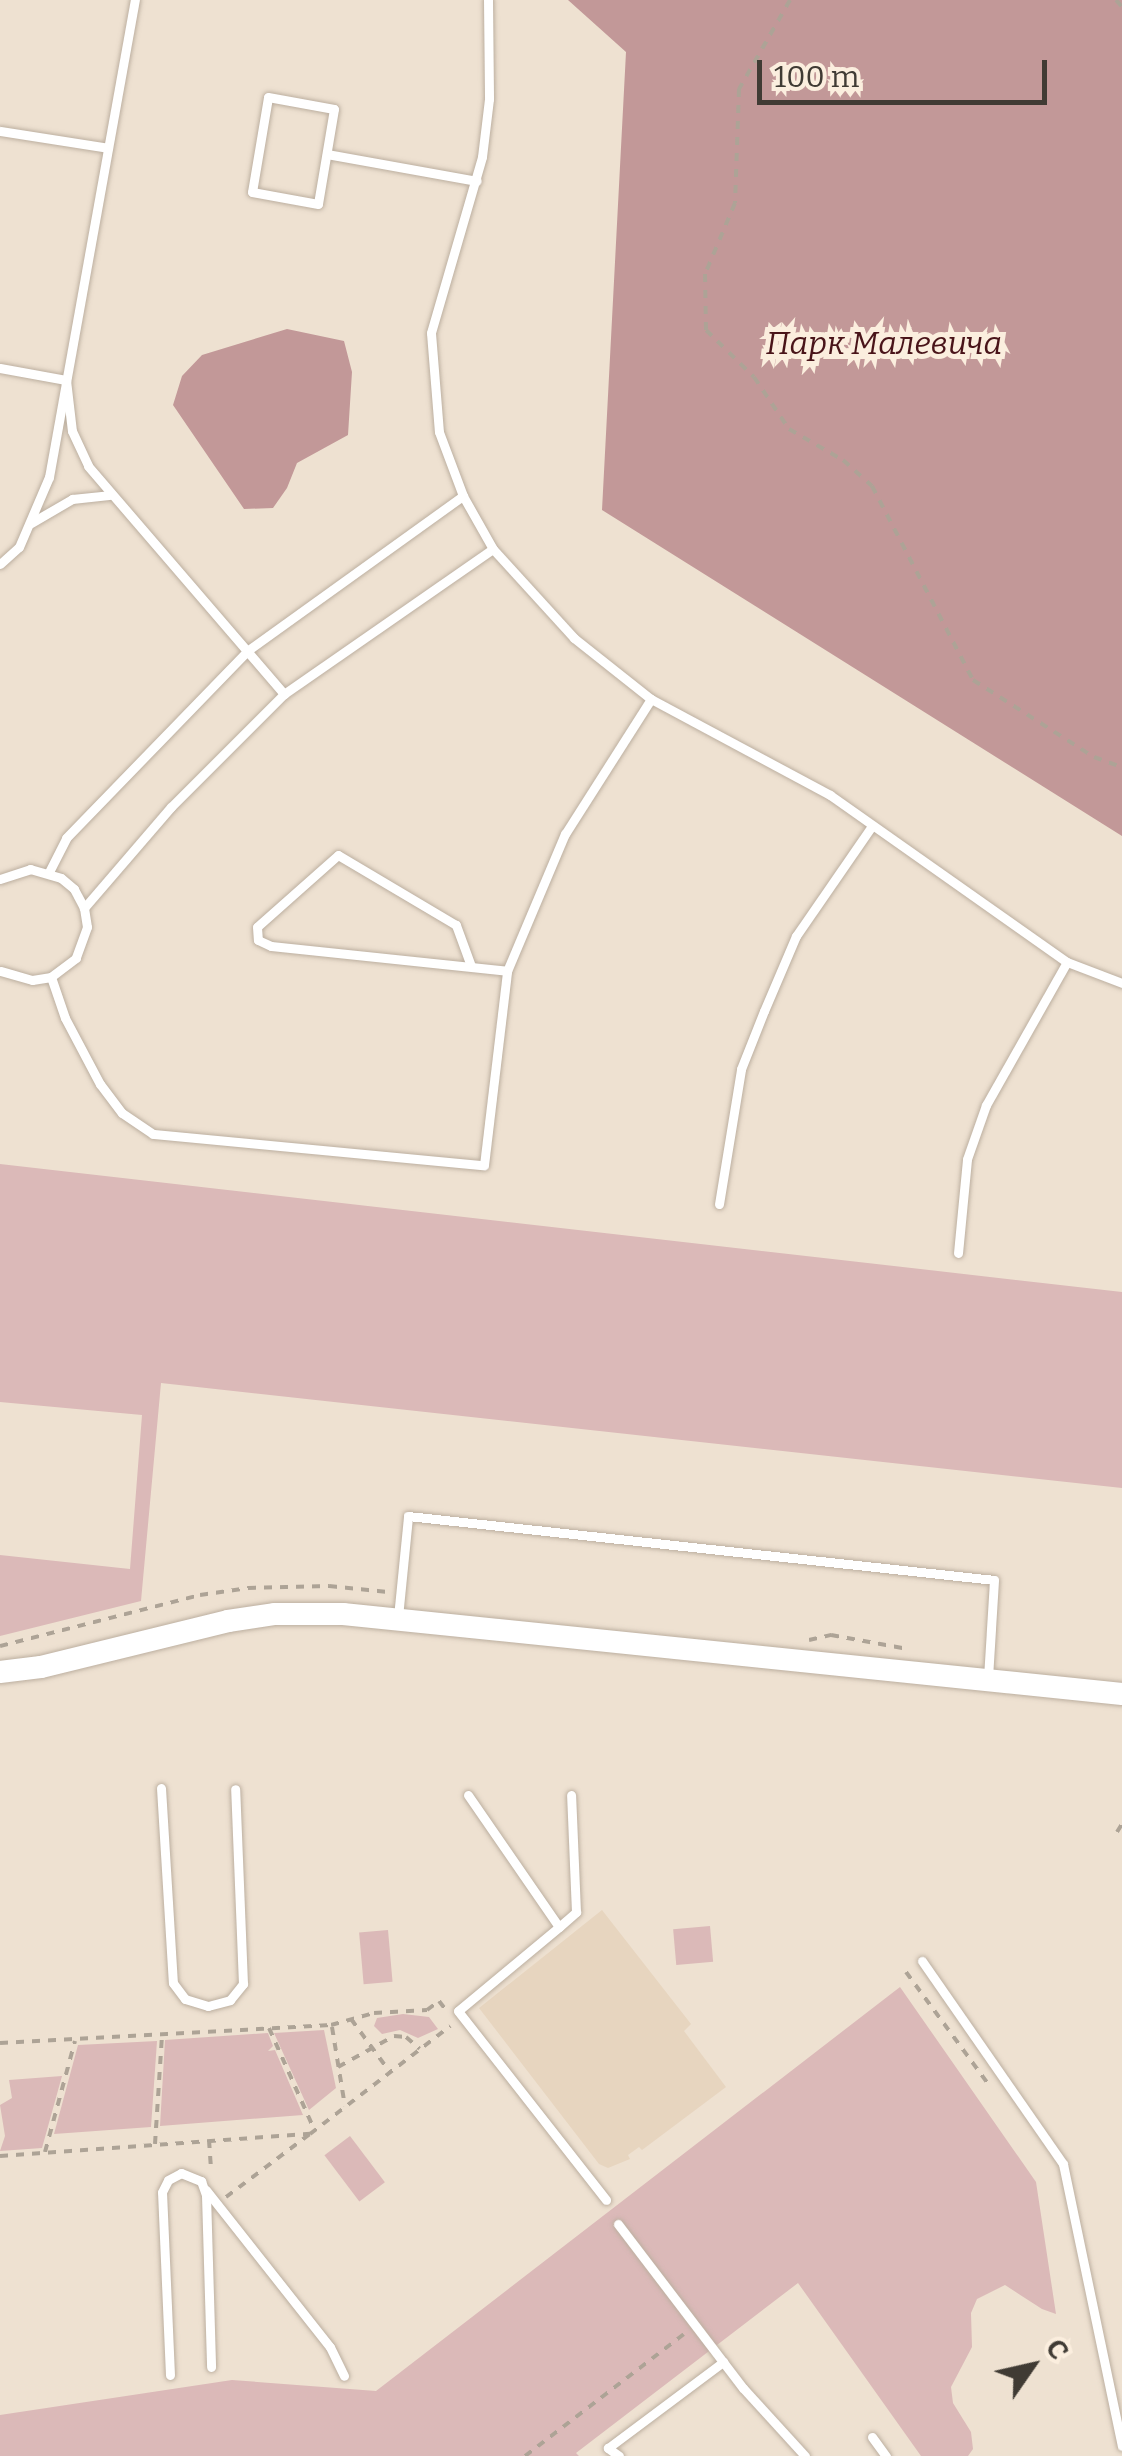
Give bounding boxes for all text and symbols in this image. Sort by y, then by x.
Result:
scale bar [762,40,1052,102]
text: 100 m [774,59,859,95]
park label: Парк Малевича [766,324,1002,362]
north arrow [982,2316,1082,2416]
text: С [1039,2332,1076,2366]

